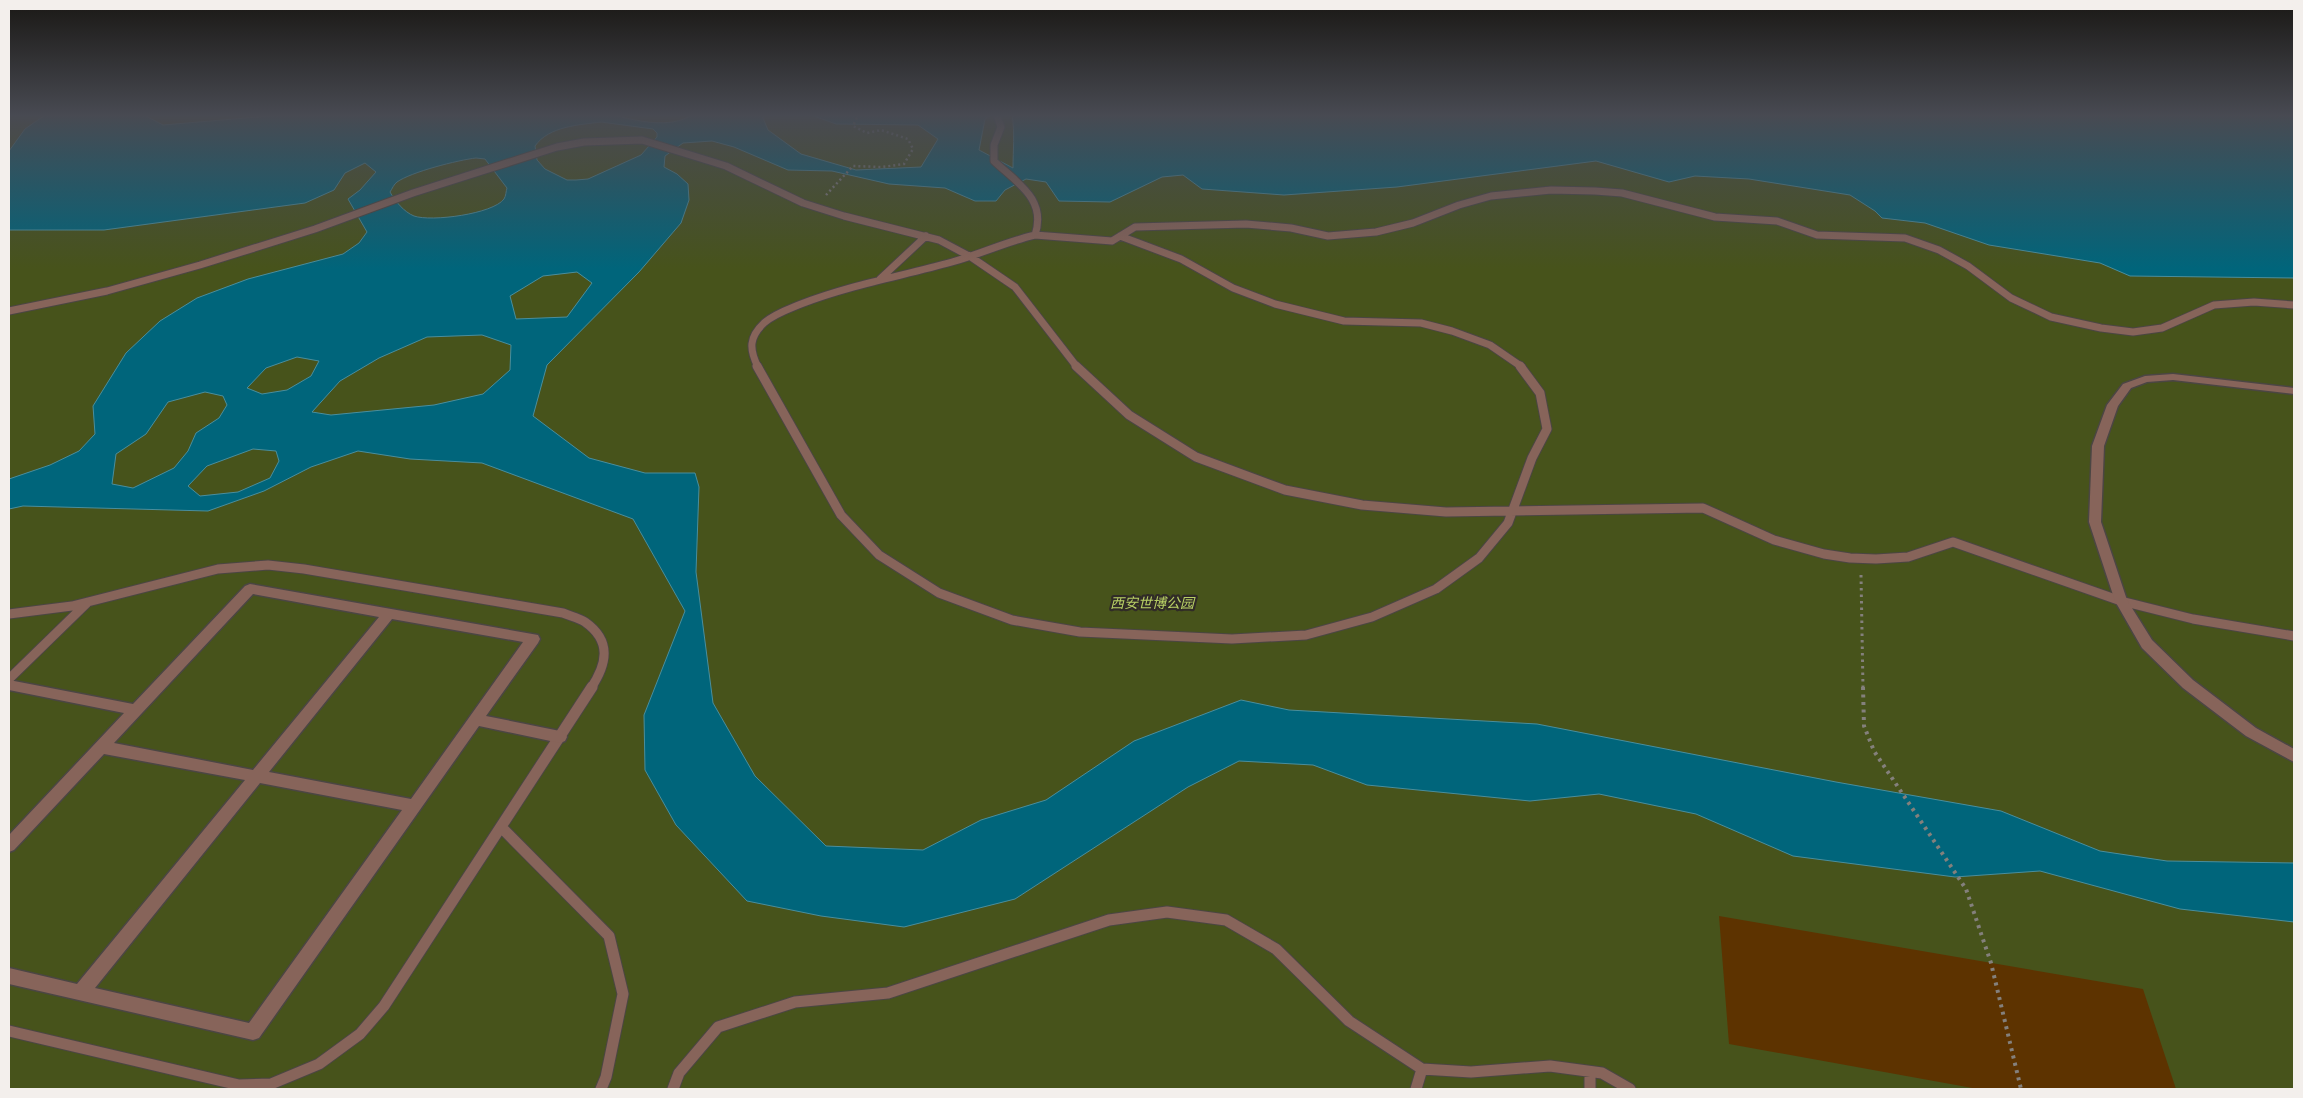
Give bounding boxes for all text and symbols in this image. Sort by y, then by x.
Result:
park label: 西安世博公园 [1110,592,1196,612]

